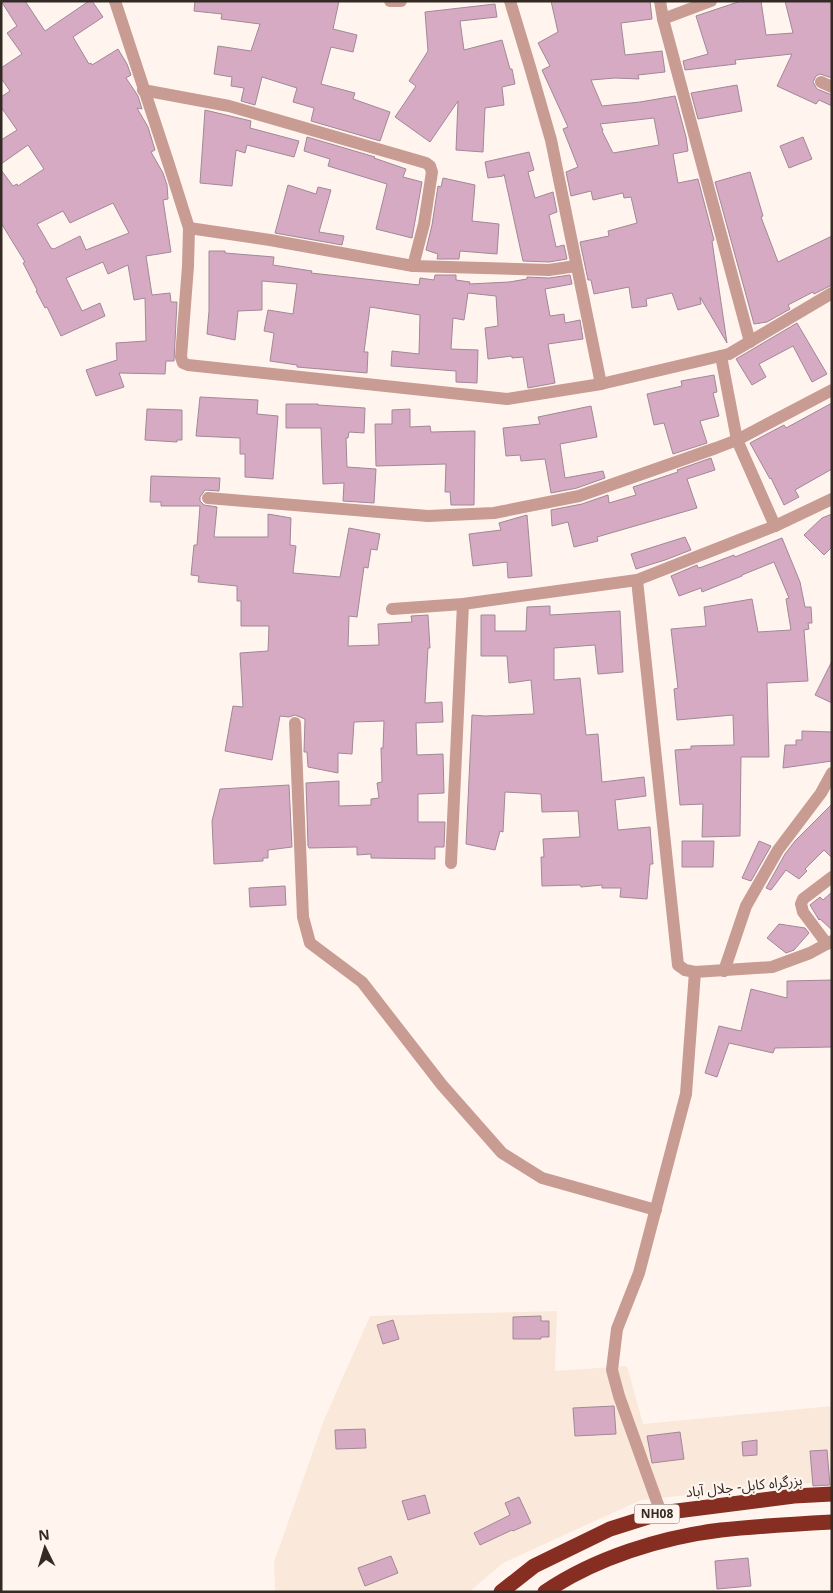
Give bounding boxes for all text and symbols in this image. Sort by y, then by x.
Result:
street label: بزرگراه کابل- جلال آباد [685,1470,803,1501]
road number: NH08 [634,1505,680,1524]
north arrow [20,1523,70,1573]
text: N [37,1525,50,1545]

